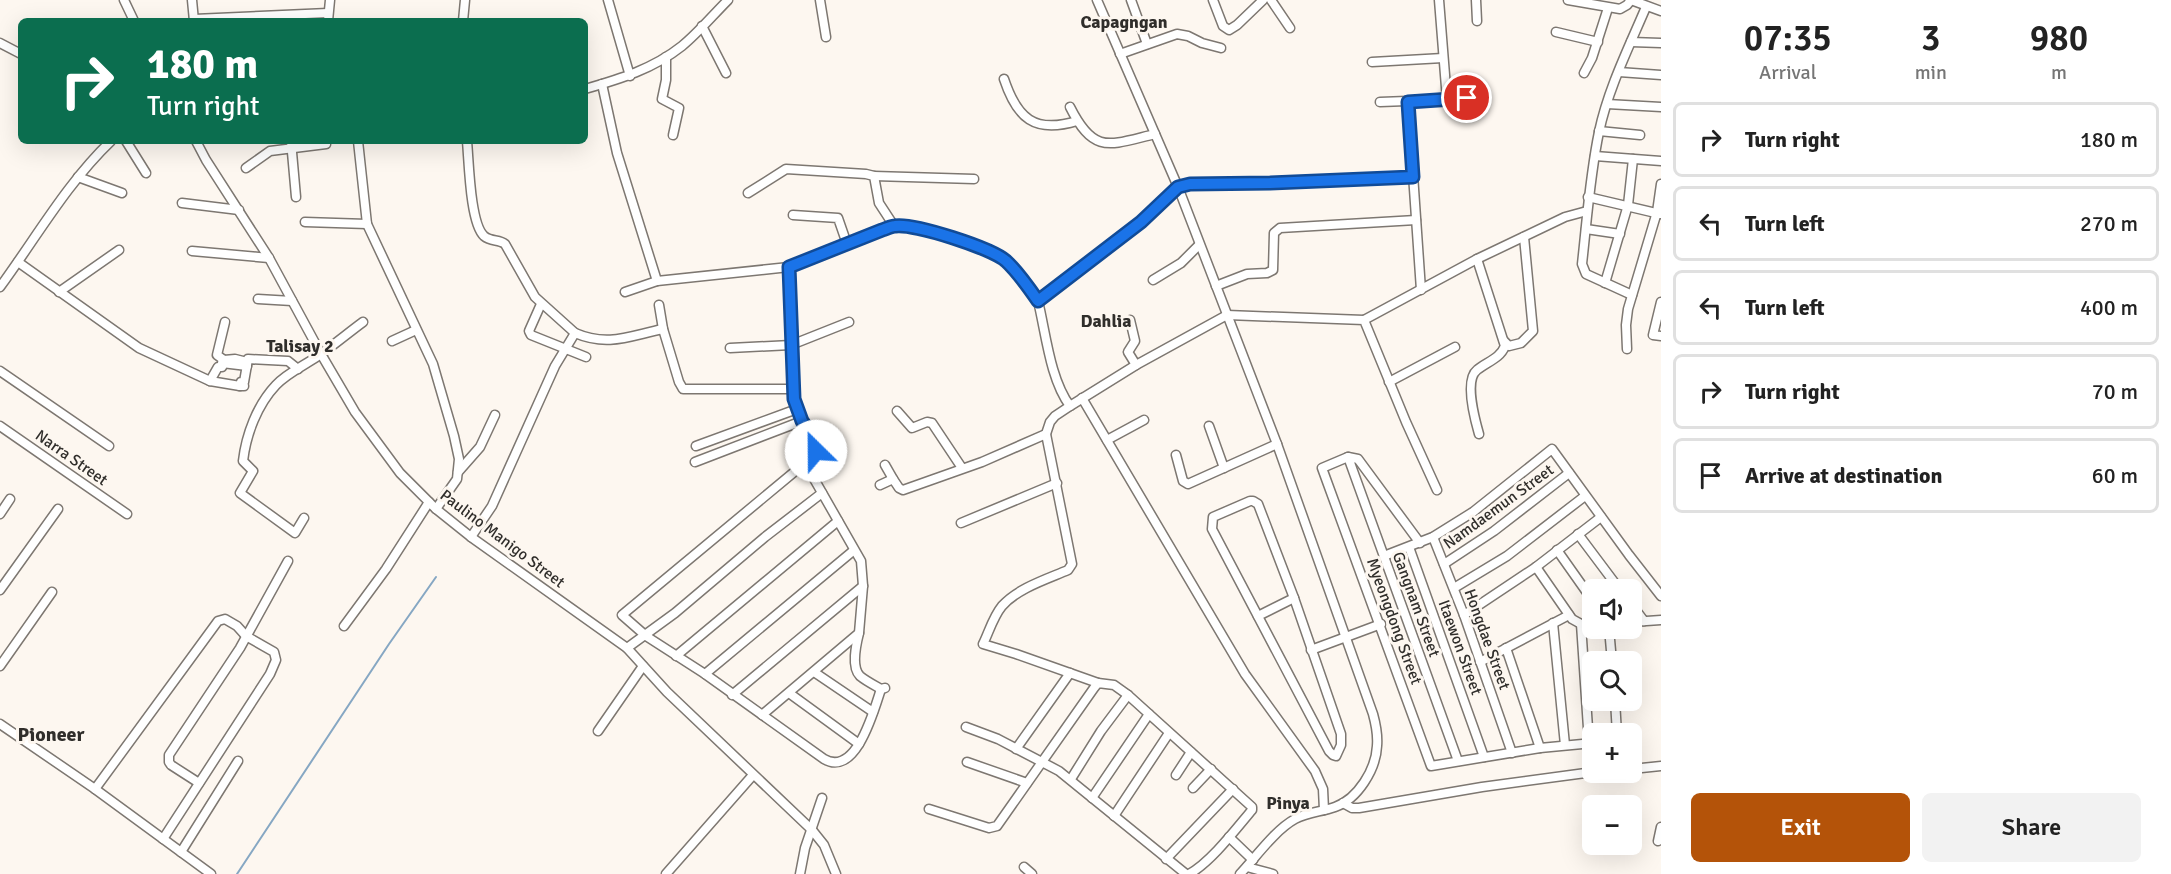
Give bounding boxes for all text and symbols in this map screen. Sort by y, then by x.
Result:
district label: Capagngan [1080,11,1168,33]
text: 07:35 [1744,16,1832,61]
text: 3 [1921,16,1941,61]
text: 980 [2030,16,2088,61]
text: 180 m [147,39,258,90]
icon: right [48,42,126,120]
text: Arrival [1759,60,1817,85]
text: min [1915,60,1947,85]
text: m [2051,60,2067,85]
pin [1441,72,1492,123]
icon: arrive [1450,81,1483,114]
text: Turn right [147,90,260,123]
icon: right [1694,123,1727,156]
text: Turn right [1745,126,1840,153]
text: 180 m [2080,126,2138,153]
icon: left [1694,207,1727,240]
text: Turn left [1745,210,1825,237]
text: 270 m [2080,210,2138,237]
icon: left [1694,291,1727,324]
text: Turn left [1745,294,1825,321]
text: 400 m [2080,294,2138,321]
district label: Dahlia [1081,310,1131,332]
district label: Talisay 2 [266,335,334,357]
icon: right [1694,375,1727,408]
text: Turn right [1745,378,1840,405]
text: 70 m [2092,378,2138,405]
position arrow [784,419,848,483]
street label: Narra Street [31,426,112,490]
icon: arrive [1694,459,1727,492]
street label: Namdaemun Street [1439,460,1558,554]
text: Arrive at destination [1745,462,1942,489]
text: 60 m [2092,462,2138,489]
street label: Paulino Manigo Street [436,485,569,593]
street label: Gangnam Street [1388,549,1444,660]
street label: Myeongdong Street [1362,555,1426,688]
map controls [1582,579,1642,855]
button: sound [1582,579,1642,639]
street label: Hongdae Street [1460,586,1515,693]
street label: Itaewon Street [1434,597,1487,698]
button: search [1582,651,1642,711]
district label: Pioneer [18,722,85,747]
button: + [1582,723,1642,783]
district label: Pinya [1266,792,1310,814]
button: Exit [1691,793,1910,862]
button: Share [1922,793,2141,862]
button: − [1582,795,1642,855]

